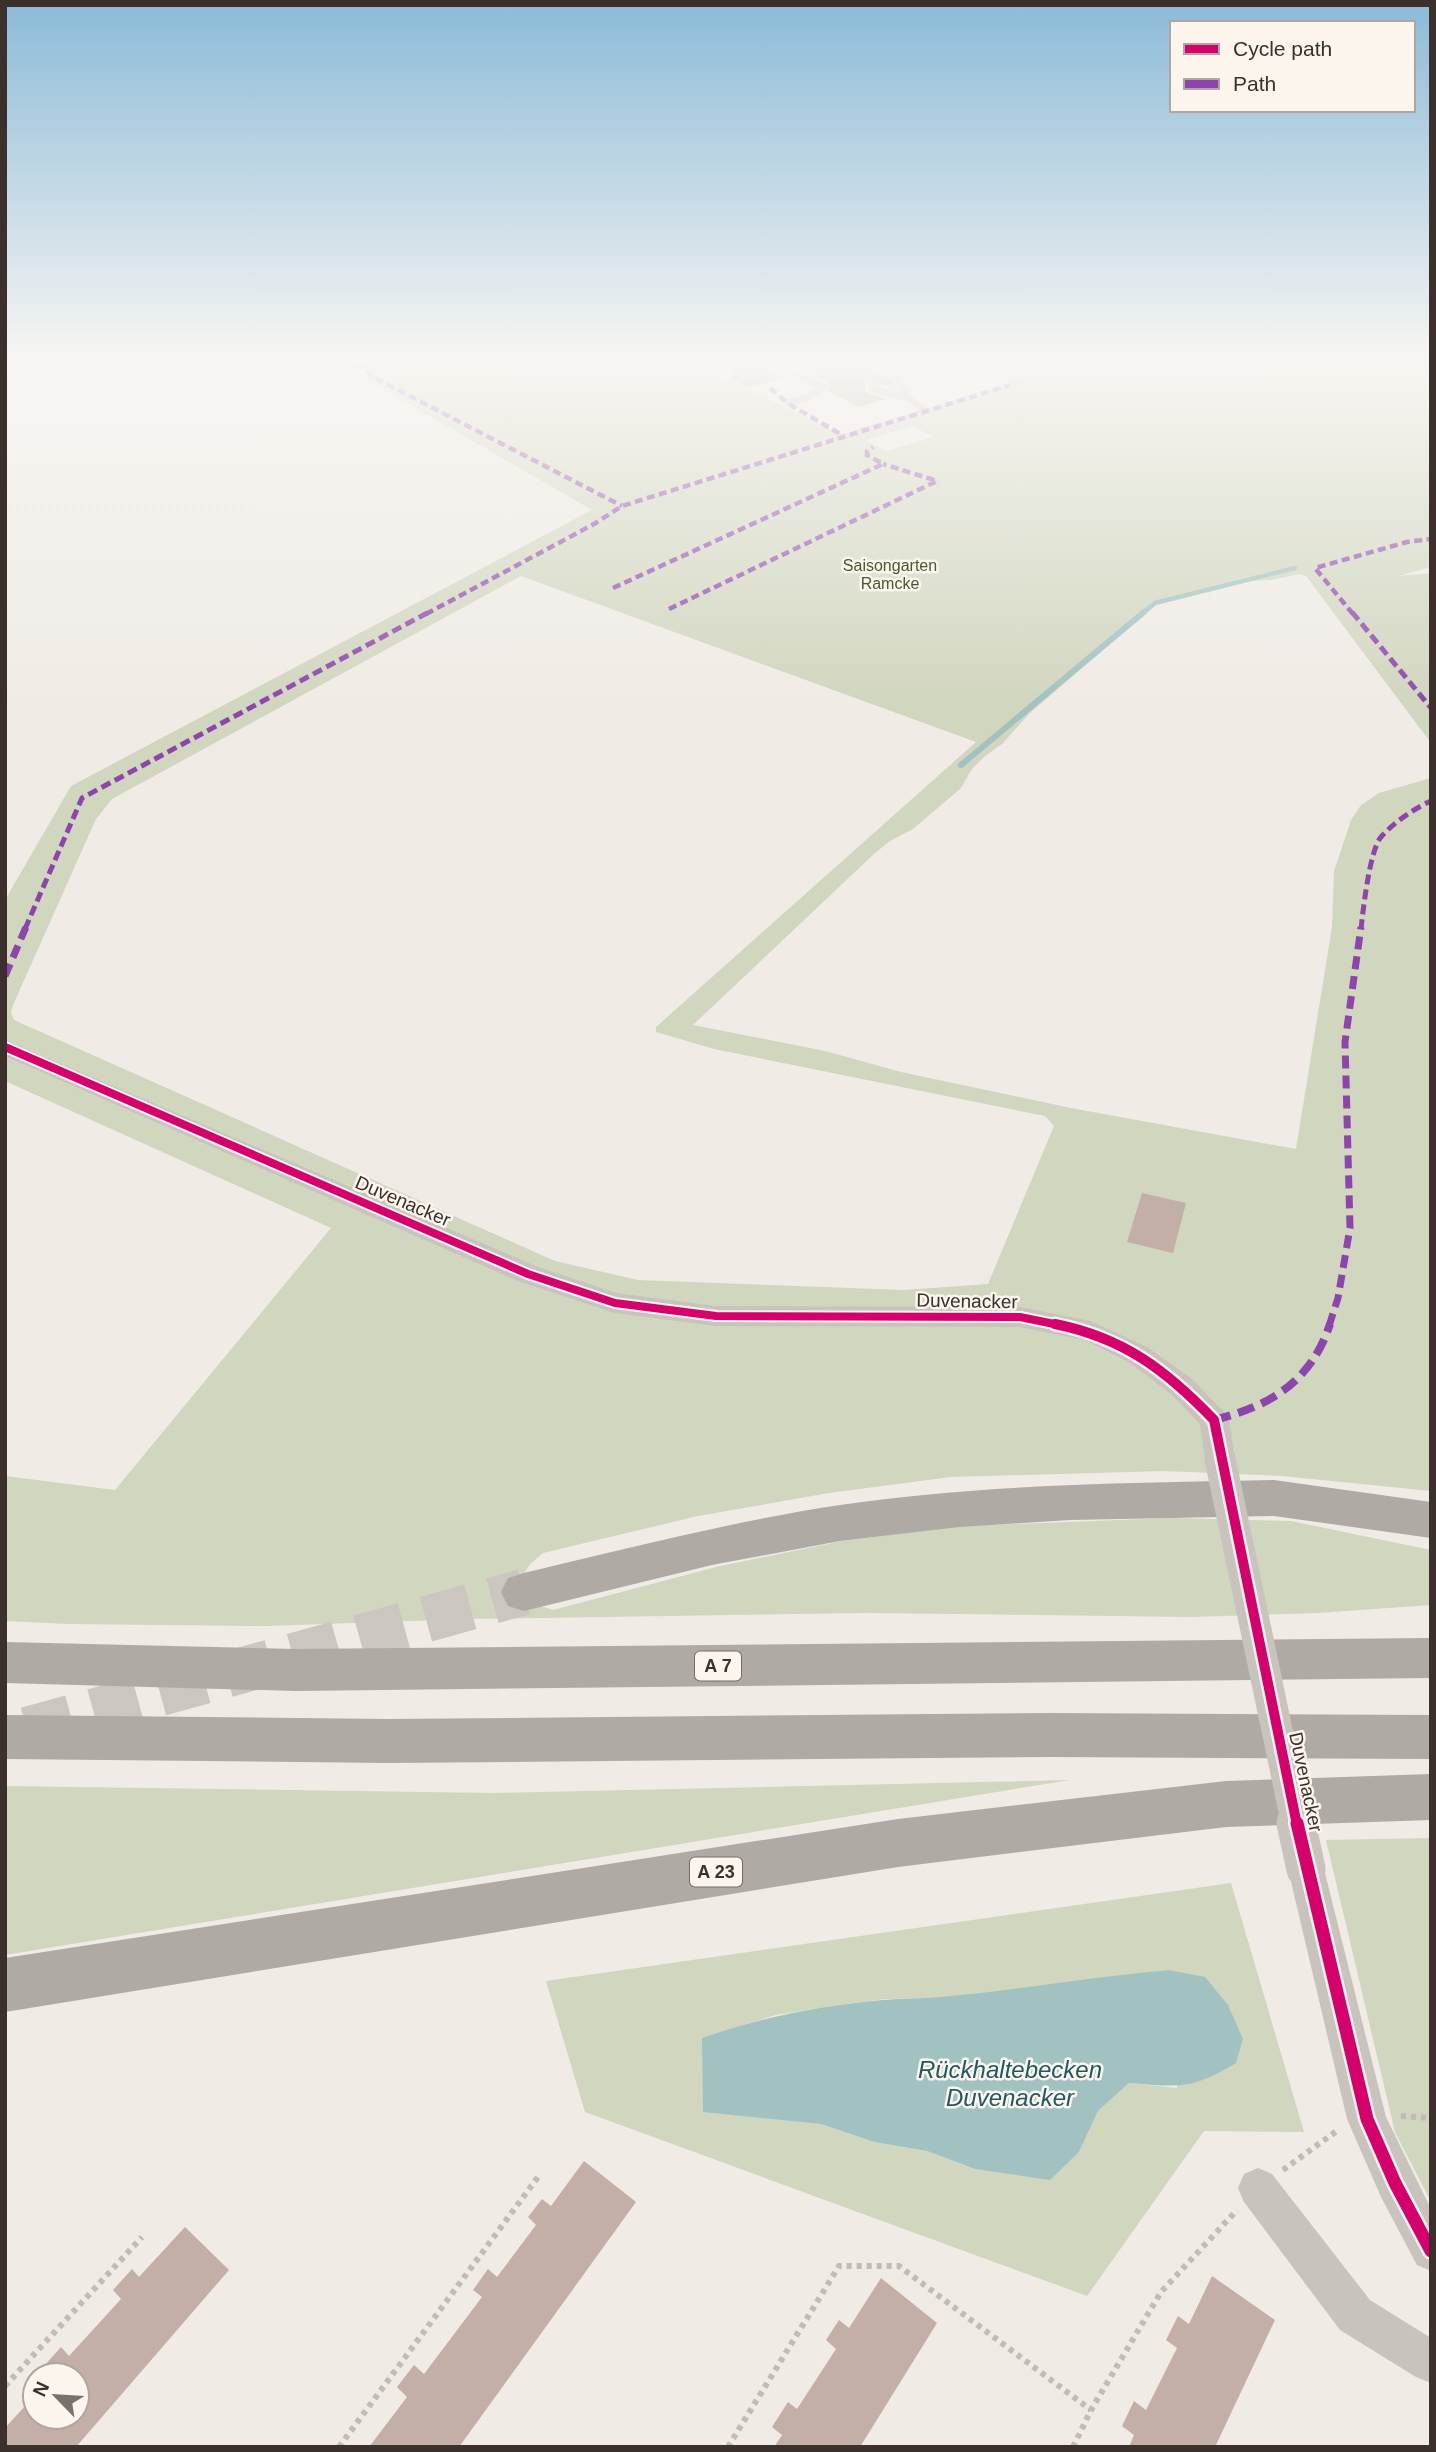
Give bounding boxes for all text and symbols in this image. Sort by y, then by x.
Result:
legend [1170,21,1415,112]
text: Cycle path [1233,37,1332,60]
text: Path [1233,72,1276,95]
park label: Saisongarten Ramcke [843,557,937,592]
street label: Duvenacker [352,1172,454,1231]
street label: Duvenacker [916,1290,1019,1312]
road number: A 7 [695,1652,741,1680]
street label: Duvenacker [1285,1730,1327,1834]
road number: A 23 [690,1858,742,1886]
water label: Rückhaltebecken Duvenacker [918,2056,1102,2111]
north arrow [21,2361,91,2431]
text: N [29,2378,53,2400]

